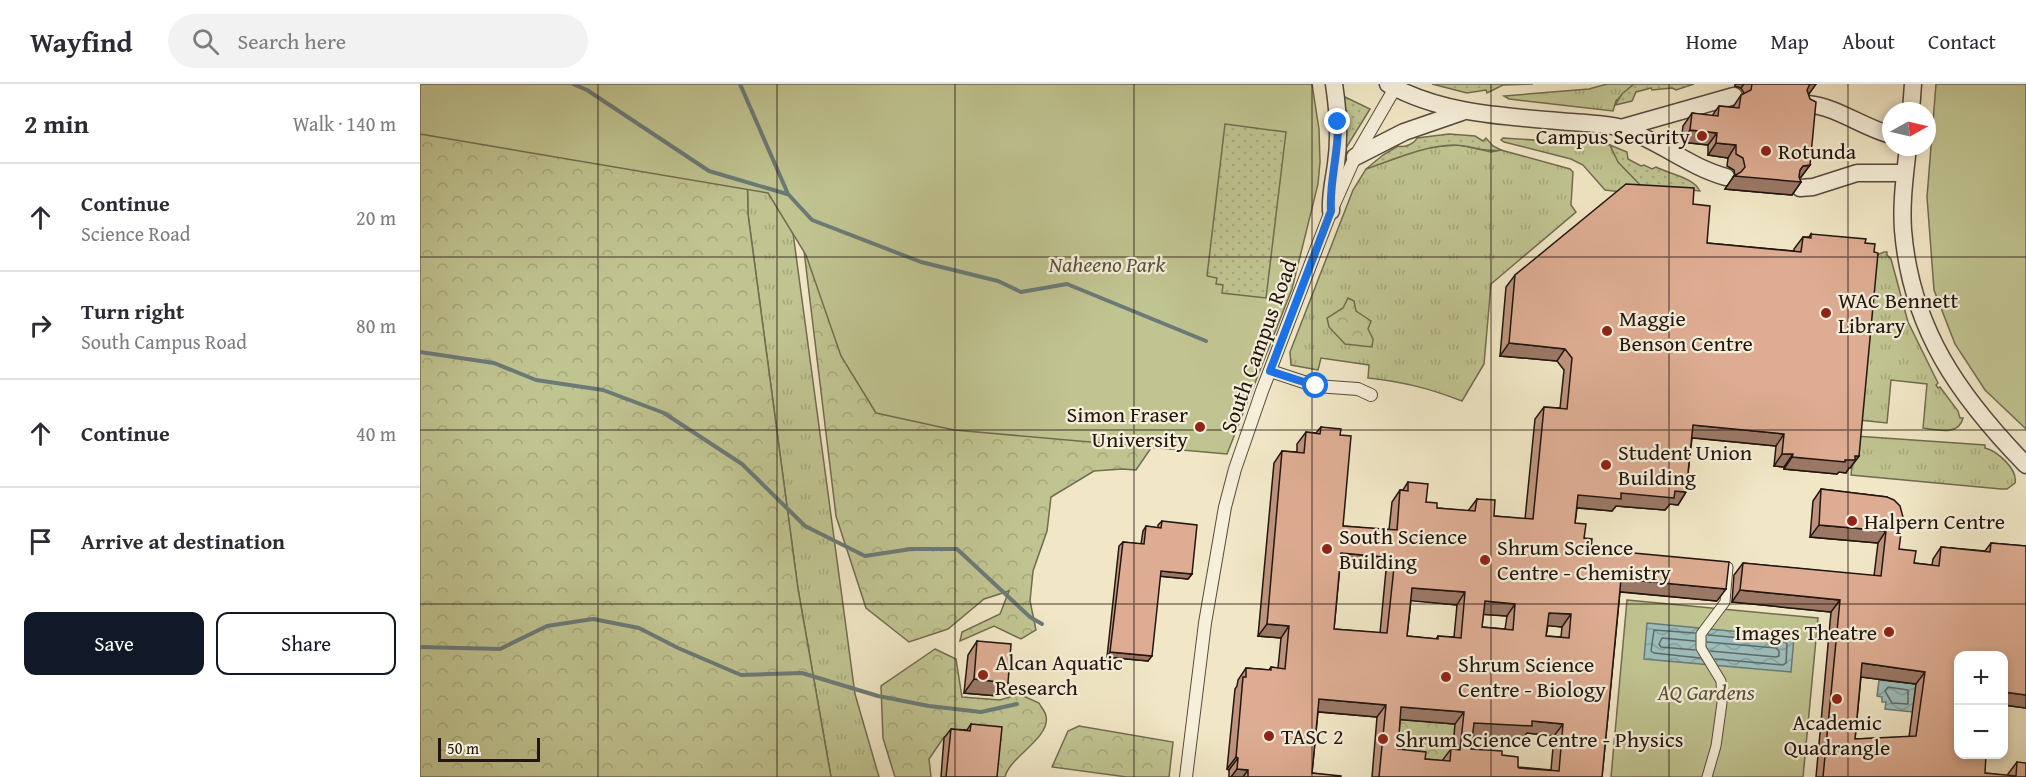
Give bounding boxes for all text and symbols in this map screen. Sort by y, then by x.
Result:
search box [168,14,588,68]
text: Wayfind [30,21,132,62]
icon: search [189,25,222,58]
text: Search here [237,25,346,57]
text: Home [1686,26,1737,57]
text: Map [1770,26,1809,57]
text: About [1842,26,1895,57]
text: Contact [1928,26,1996,57]
north arrow [1882,102,1936,156]
text: 2 min [24,104,89,143]
route end [1324,108,1350,134]
text: Walk · 140 m [293,109,396,138]
place label: Campus Security [1536,120,1690,152]
marker: Campus Security [1695,129,1709,143]
place label: Rotunda [1778,135,1857,167]
marker: Rotunda [1759,144,1773,158]
text: Continue [81,187,170,219]
icon: ahead [24,201,57,234]
text: 20 m [356,203,396,232]
text: Science Road [81,219,190,248]
park label: Naheeno Park [1048,248,1166,280]
street label: South Campus Road [1212,255,1304,437]
place label: WAC Bennett Library [1838,284,1958,341]
text: Turn right [81,295,184,327]
place label: Maggie Benson Centre [1619,302,1753,359]
marker: WAC Bennett Library [1819,306,1833,320]
icon: right [24,309,57,342]
text: 80 m [356,311,396,340]
marker: Maggie Benson Centre [1600,324,1614,338]
text: South Campus Road [81,327,247,356]
route start [1302,372,1328,398]
place label: Simon Fraser University [1067,398,1188,455]
icon: ahead [24,417,57,450]
text: Continue [81,417,170,449]
text: 40 m [356,419,396,448]
marker: Simon Fraser University [1193,420,1207,434]
place label: Student Union Building [1618,436,1753,493]
marker: Student Union Building [1599,458,1613,472]
place label: Halpern Centre [1864,505,2005,537]
marker: Halpern Centre [1845,514,1859,528]
place label: South Science Building [1339,520,1467,577]
icon: arrive [24,525,57,558]
text: Arrive at destination [81,525,285,557]
place label: Shrum Science Centre - Chemistry [1497,531,1671,588]
marker: South Science Building [1320,542,1334,556]
marker: Shrum Science Centre - Chemistry [1478,553,1492,567]
button: Save [24,612,204,675]
button: Share [216,612,396,675]
place label: Images Theatre [1735,616,1877,648]
marker: Images Theatre [1882,625,1896,639]
place label: Alcan Aquatic Research [995,646,1123,703]
place label: Shrum Science Centre - Biology [1458,648,1606,705]
map controls [1954,651,2008,759]
button: + [1954,651,2008,705]
marker: Alcan Aquatic Research [976,668,990,682]
marker: Shrum Science Centre - Biology [1439,670,1453,684]
park label: AQ Gardens [1656,676,1755,708]
marker: Academic Quadrangle [1830,692,1844,706]
button: − [1954,705,2008,759]
place label: Academic Quadrangle [1784,706,1890,763]
place label: TASC 2 [1281,720,1344,752]
place label: Shrum Science Centre - Physics [1395,723,1683,755]
marker: TASC 2 [1262,729,1276,743]
marker: Shrum Science Centre - Physics [1376,732,1390,746]
scale bar [438,735,540,762]
text: 50 m [447,736,479,760]

